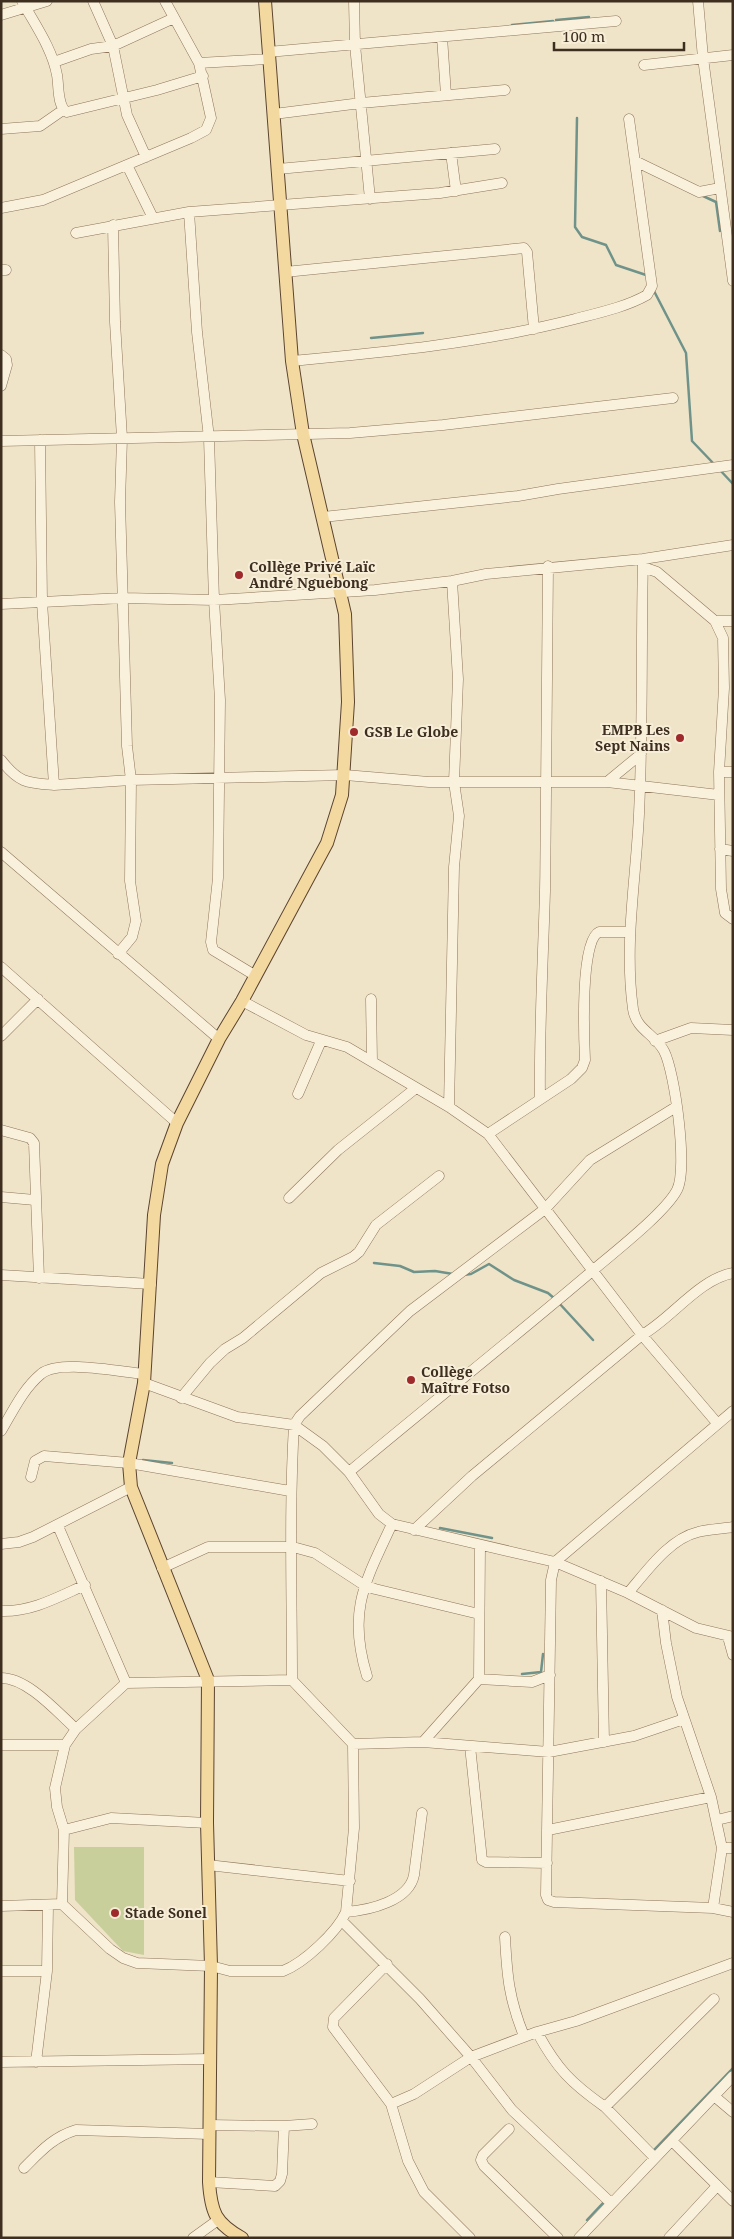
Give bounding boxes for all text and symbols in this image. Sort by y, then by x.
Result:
scale bar [554,20,684,52]
text: 100 m [562,26,605,46]
place label: Collège Privé Laïc André Nguebong [249,557,376,592]
marker: Collège Privé Laïc André Nguebong [233,569,245,581]
place label: EMPB Les Sept Nains [595,720,670,755]
place label: GSB Le Globe [364,722,458,741]
marker: GSB Le Globe [348,726,360,738]
marker: EMPB Les Sept Nains [674,732,686,744]
place label: Collège Maître Fotso [421,1362,510,1397]
marker: Collège Maître Fotso [405,1374,417,1386]
place label: Stade Sonel [125,1903,207,1922]
marker: Stade Sonel [109,1907,121,1919]

